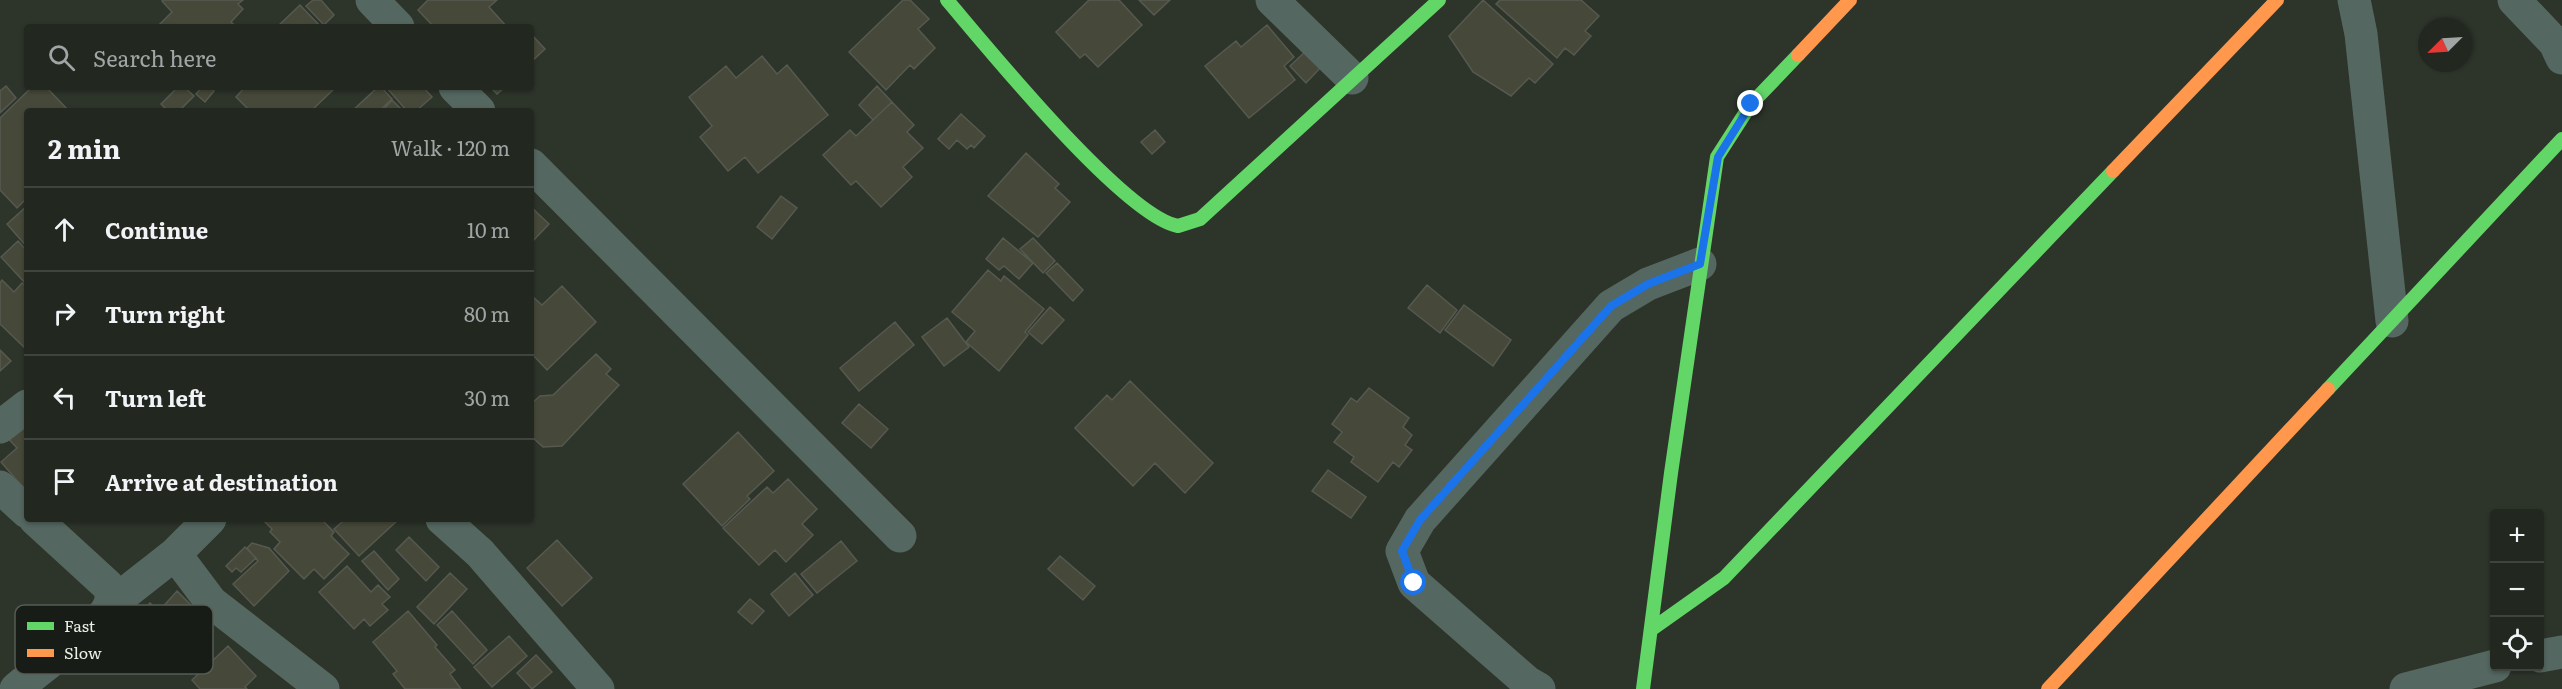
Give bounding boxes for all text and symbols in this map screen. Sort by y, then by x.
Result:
north arrow [2418,18,2472,72]
search box [24,24,534,90]
icon: search [45,41,78,74]
text: Search here [93,41,216,74]
route end [1737,90,1763,116]
text: 2 min [48,128,121,167]
text: Walk · 120 m [391,132,510,162]
icon: ahead [48,213,81,246]
text: Continue [105,213,208,246]
text: 10 m [467,214,510,244]
icon: right [48,297,81,330]
text: Turn right [105,297,225,330]
text: 80 m [464,298,510,328]
icon: left [48,381,81,414]
text: Turn left [105,381,206,414]
text: 30 m [464,382,510,412]
icon: arrive [48,465,81,498]
text: Arrive at destination [105,465,338,498]
map controls [2490,509,2544,671]
button: + [2490,509,2544,563]
button: − [2490,563,2544,617]
route start [1400,569,1426,595]
legend [15,605,213,674]
text: Fast [64,613,96,637]
button: locate [2490,617,2544,671]
text: Slow [64,640,102,664]

